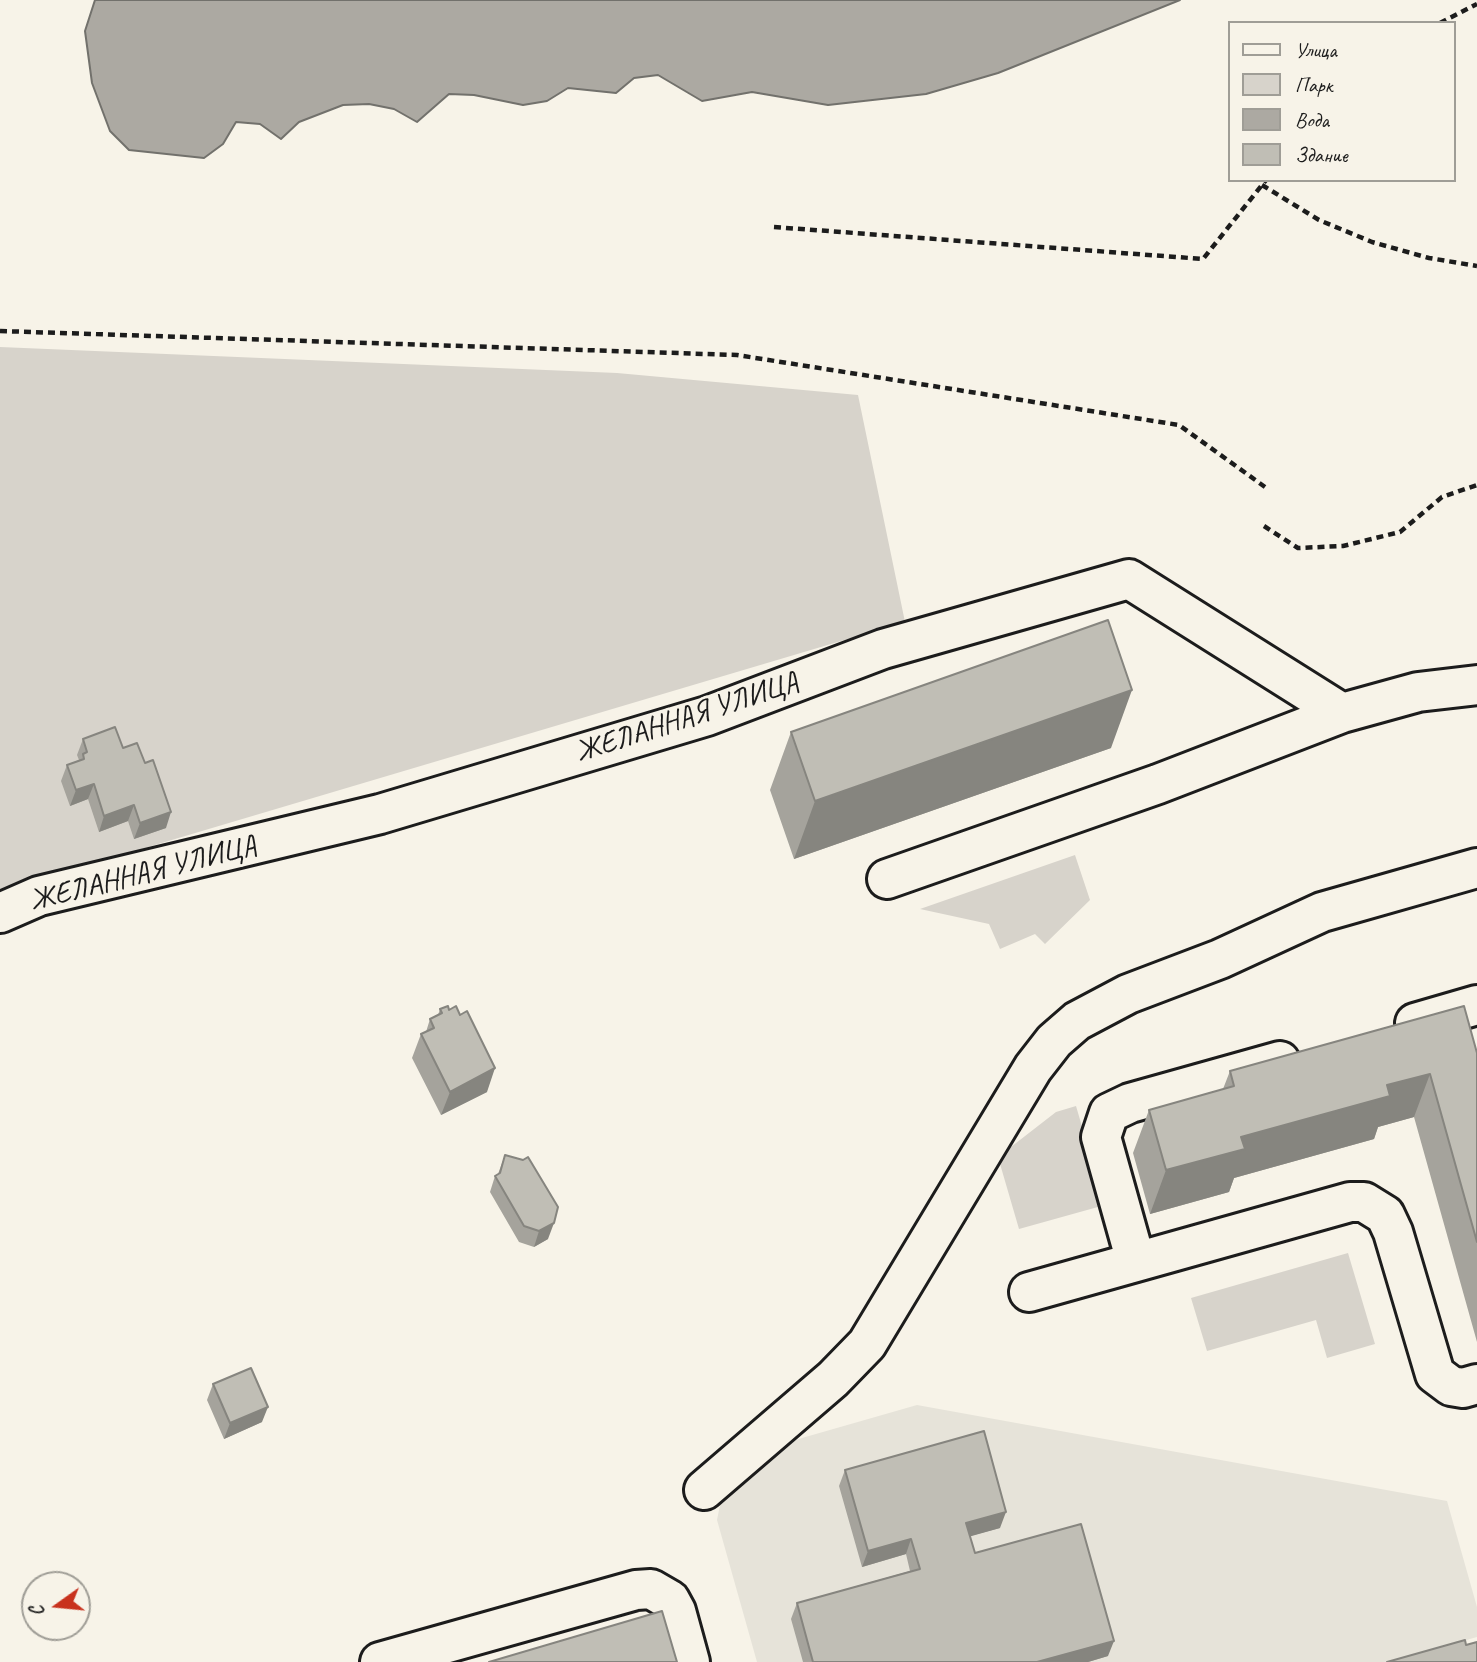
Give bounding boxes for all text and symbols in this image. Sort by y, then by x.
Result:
legend [1228,21,1456,182]
text: Улица [1295,37,1337,63]
text: Парк [1295,72,1332,98]
text: Вода [1295,107,1329,133]
text: Здание [1295,142,1348,168]
street label: ЖЕЛАННАЯ УЛИЦА [571,665,803,771]
street label: ЖЕЛАННАЯ УЛИЦА [26,828,260,920]
north arrow [21,1571,91,1641]
text: С [25,1603,50,1619]

